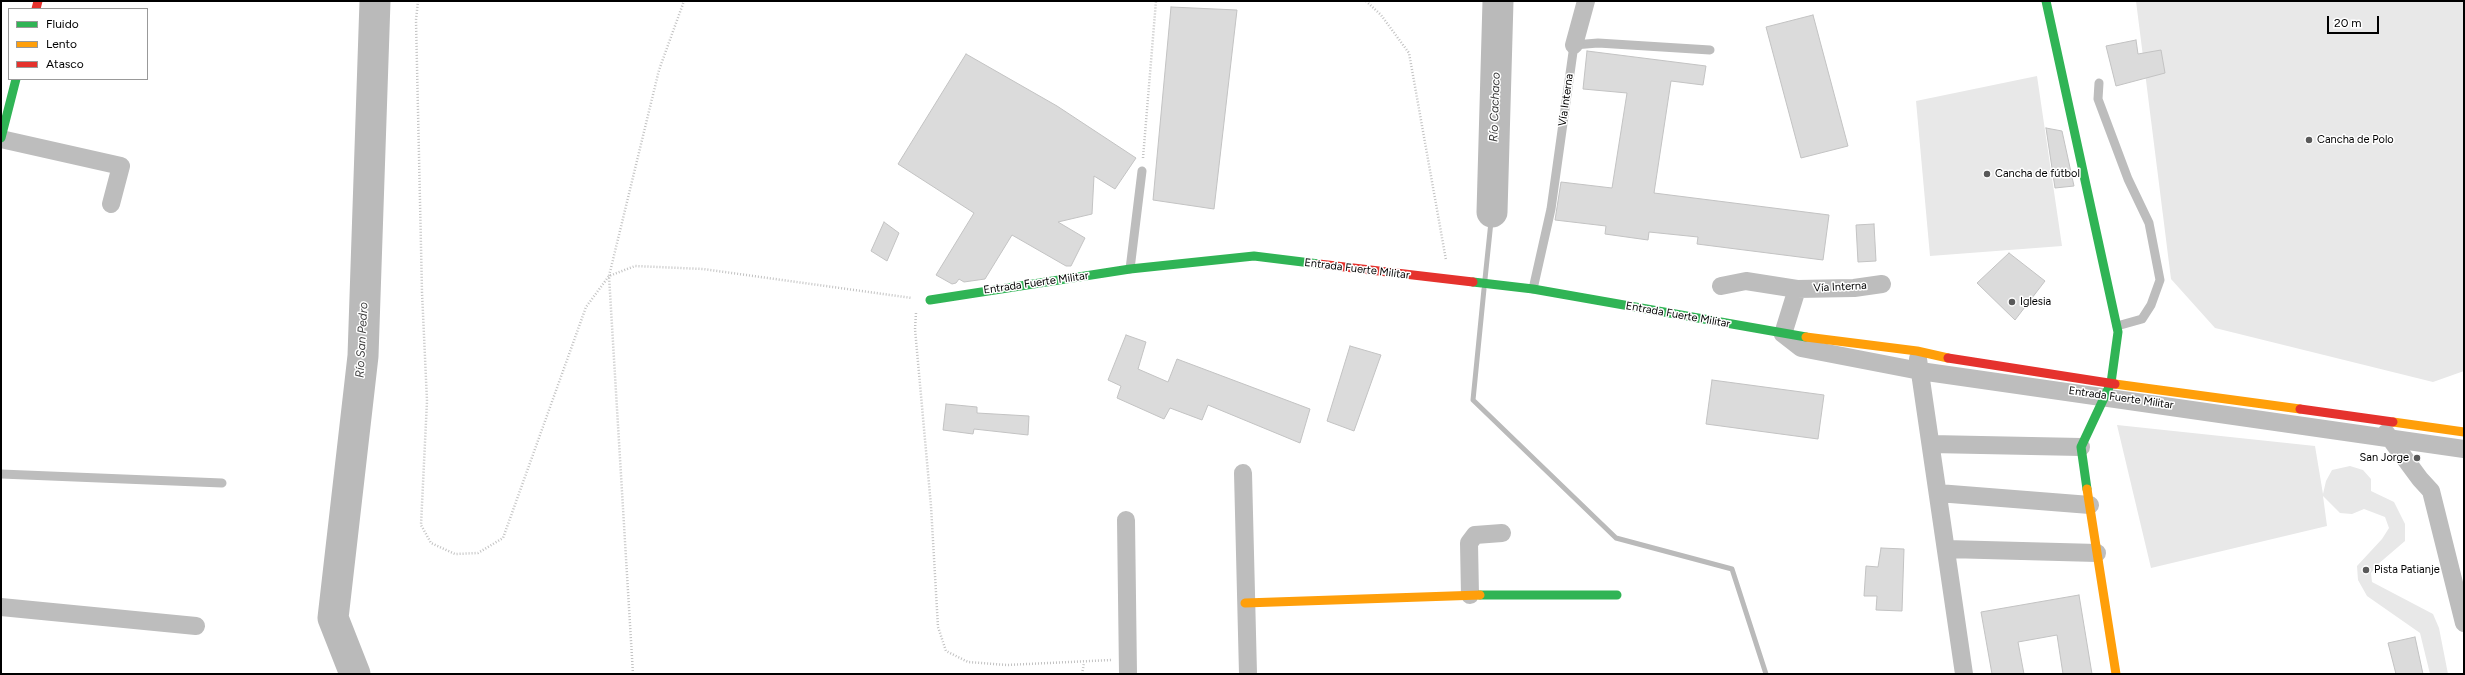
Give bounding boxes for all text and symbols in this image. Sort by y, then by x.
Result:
legend [8,8,148,80]
scale bar [2329,8,2381,34]
text: 20 m [2334,16,2362,30]
text: Fluido [46,17,79,31]
text: Lento [46,37,77,51]
text: Atasco [46,57,84,71]
water label: Río Cachaco [1487,72,1503,142]
street label: Vía Interna [1556,73,1576,127]
place label: Cancha de Polo [2317,133,2394,147]
marker: Cancha de Polo [2304,135,2314,145]
place label: Cancha de fútbol [1995,167,2080,181]
marker: Cancha de fútbol [1982,169,1992,179]
street label: Entrada Fuerte Militar [1304,256,1410,282]
street label: Entrada Fuerte Militar [983,269,1089,297]
street label: Vía Interna [1813,279,1867,295]
place label: Iglesia [2020,295,2051,309]
marker: Iglesia [2007,297,2017,307]
street label: Entrada Fuerte Militar [1625,299,1731,331]
water label: Río San Pedro [353,302,371,378]
street label: Entrada Fuerte Militar [2068,384,2174,412]
place label: San Jorge [2360,451,2409,465]
marker: San Jorge [2412,453,2422,463]
place label: Pista Patianje [2374,563,2440,577]
marker: Pista Patianje [2361,565,2371,575]

